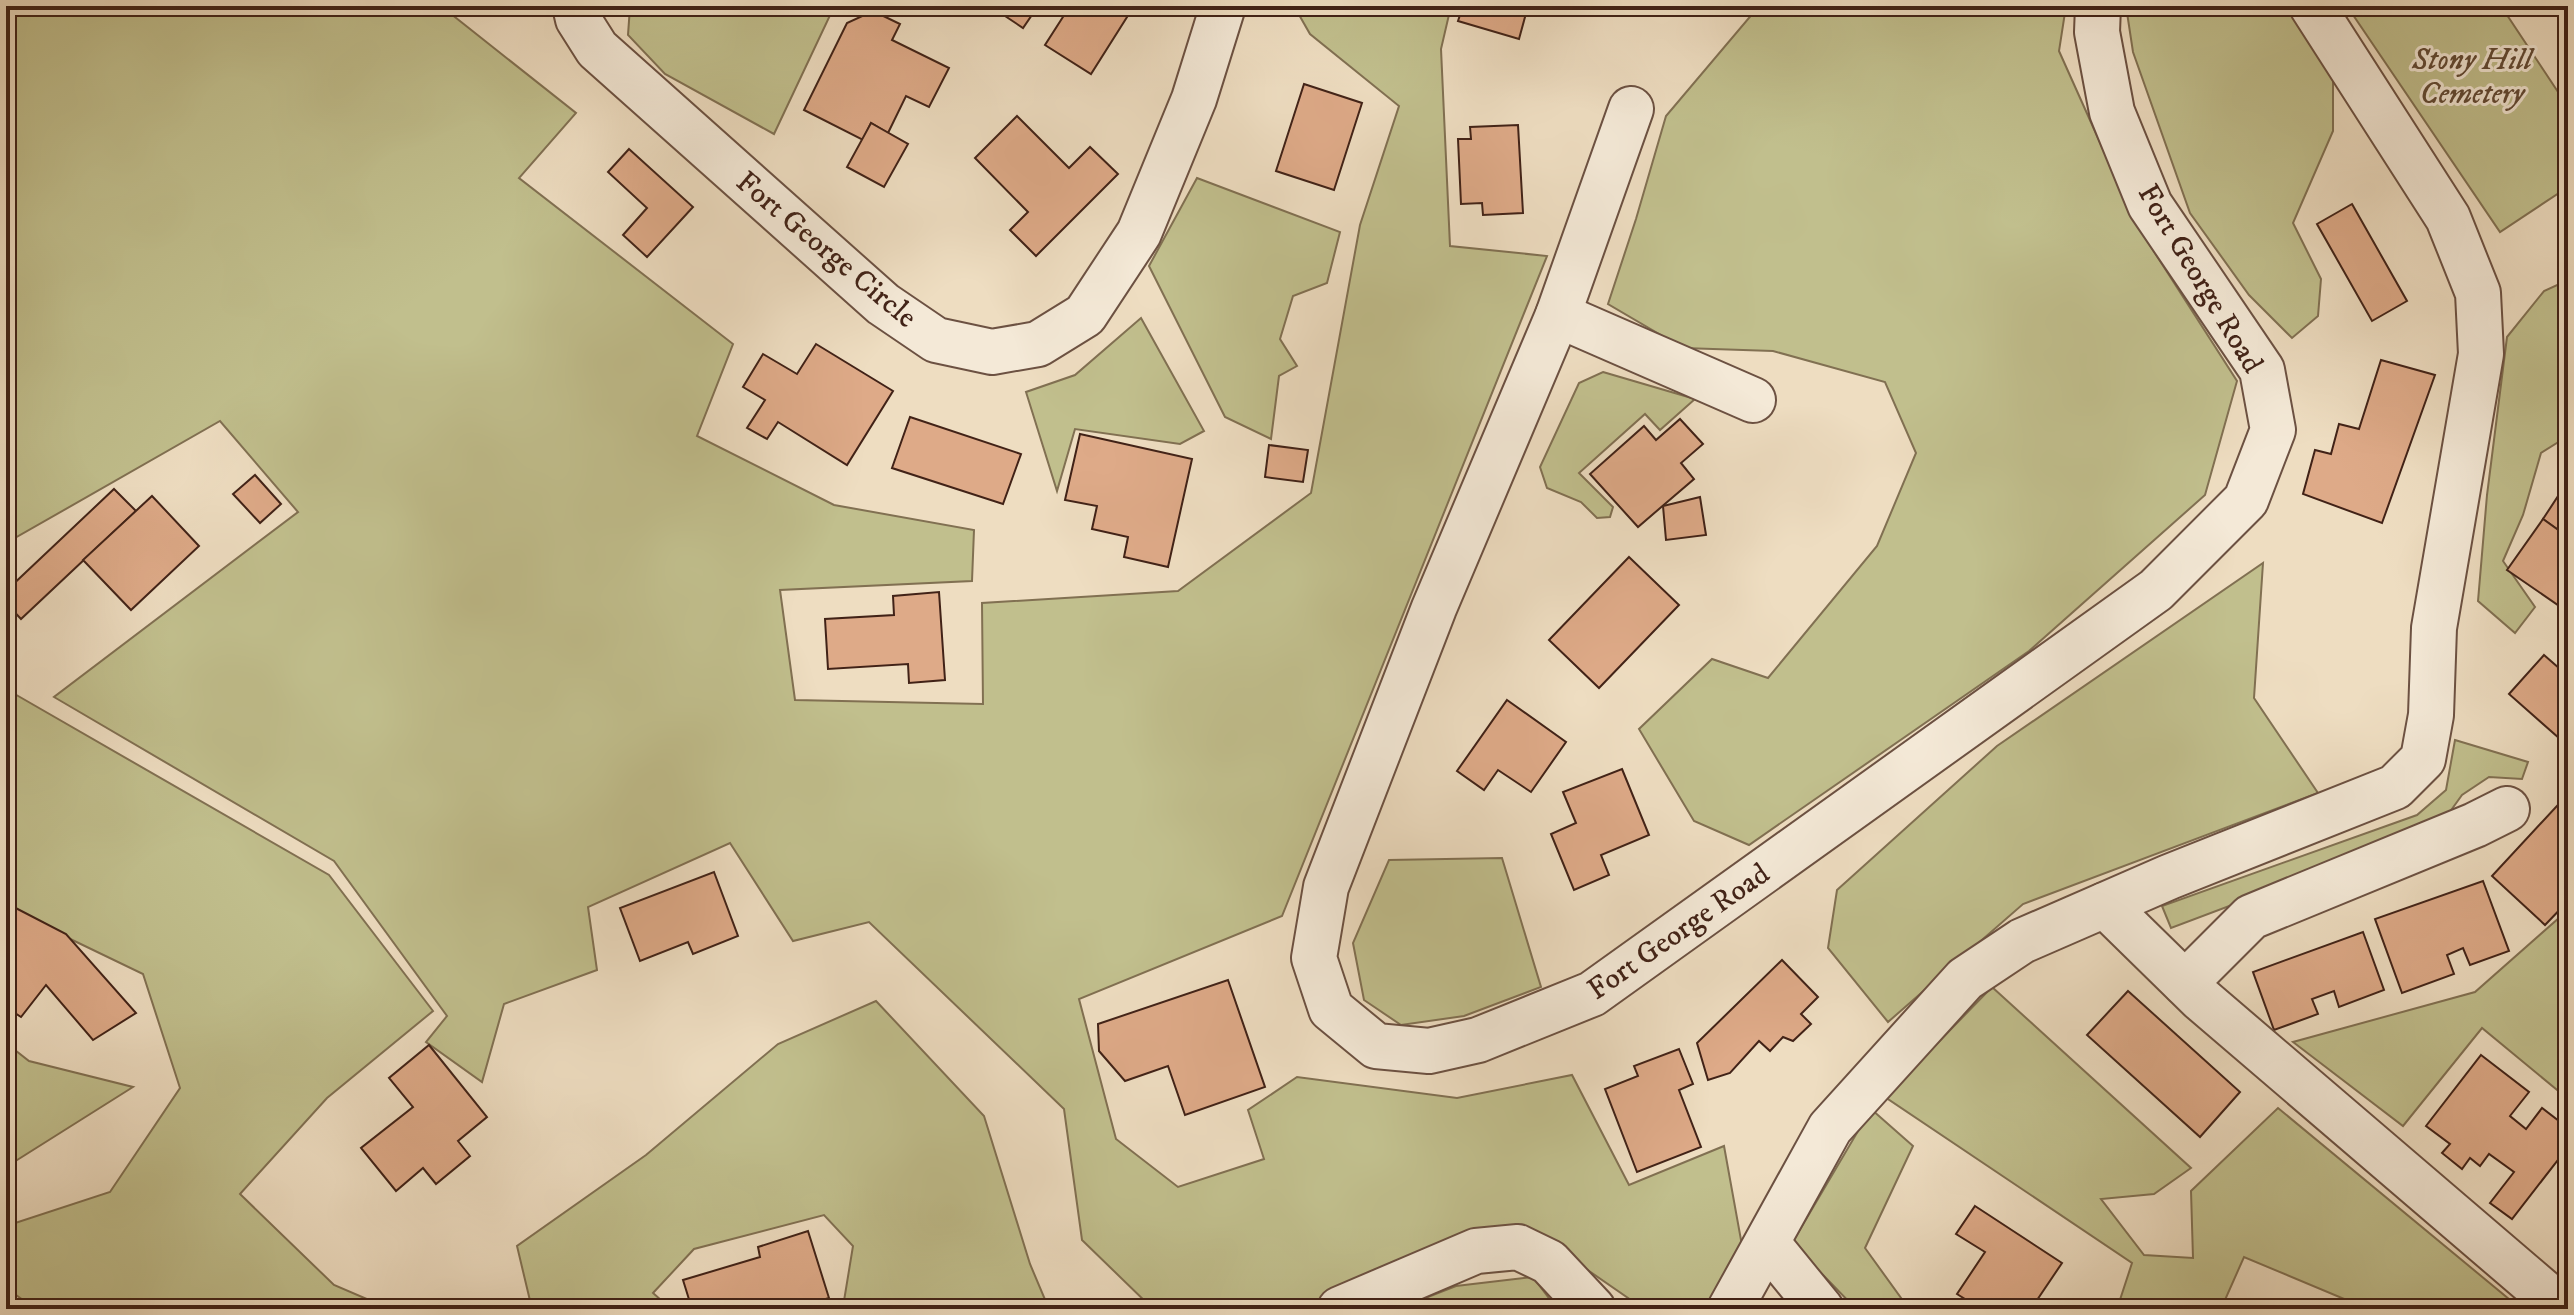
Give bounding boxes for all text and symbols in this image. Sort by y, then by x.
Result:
park label: Stony Hill Cemetery [2411,42,2535,113]
street label: Fort George Circle [728,164,924,336]
street label: Fort George Road [2129,178,2271,380]
street label: Fort George Road [1581,856,1777,1009]

